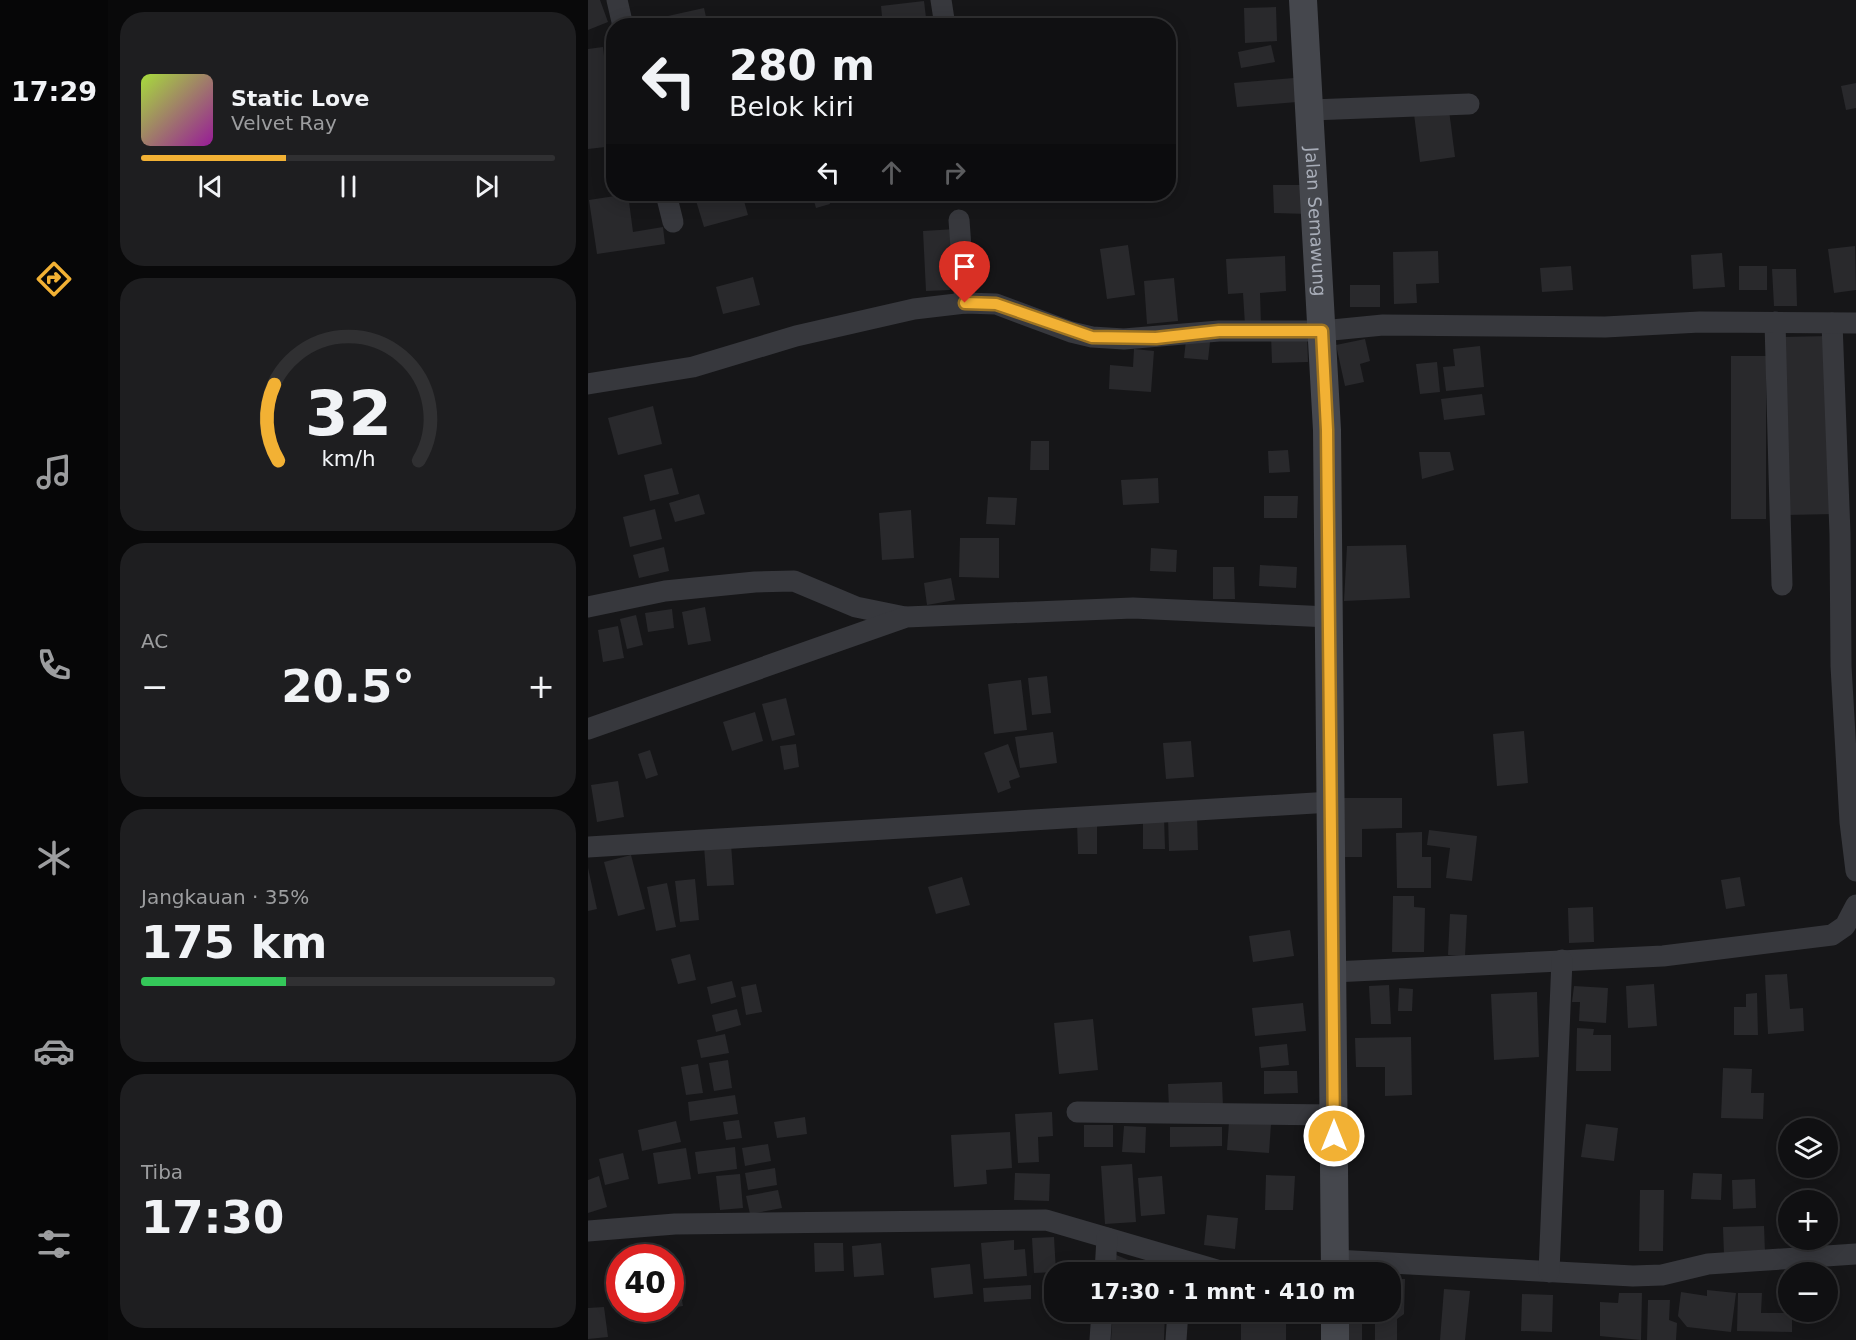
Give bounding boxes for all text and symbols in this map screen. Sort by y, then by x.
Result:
text: 280 m [729,41,875,90]
icon: left [630,42,708,120]
text: 17:29 [11,76,97,107]
text: Static Love [231,86,369,111]
text: Belok kiri [729,91,854,122]
text: Velvet Ray [231,111,337,135]
street label: Jalan Semawung [1301,145,1331,297]
icon: left [812,156,845,189]
icon: ahead [875,156,908,189]
icon: right [938,156,971,189]
icon: previous [194,170,227,203]
icon: pause [332,170,365,203]
icon: next [470,170,503,203]
pin [939,241,990,303]
icon: arrive [948,250,981,283]
icon: directions [33,258,75,300]
text: 32 [305,378,391,451]
text: km/h [321,447,375,472]
icon: music [33,451,75,493]
text: AC [141,629,168,653]
icon: phone [33,644,75,686]
text: 20.5° [281,660,415,713]
text: − [141,667,169,706]
text: + [527,667,555,706]
icon: climate [33,837,75,879]
text: Jangkauan · 35% [141,885,309,909]
text: 175 km [141,916,327,969]
icon: car [33,1030,75,1072]
position arrow [1302,1104,1366,1168]
map controls [1778,1118,1838,1322]
button: layers [1778,1118,1838,1178]
text: Tiba [141,1160,183,1184]
button: + [1778,1190,1838,1250]
text: 17:30 [141,1191,284,1244]
icon: filters [33,1223,75,1265]
speed limit sign: 40 [606,1244,684,1322]
button: − [1778,1262,1838,1322]
text: 17:30 · 1 mnt · 410 m [1090,1279,1355,1304]

